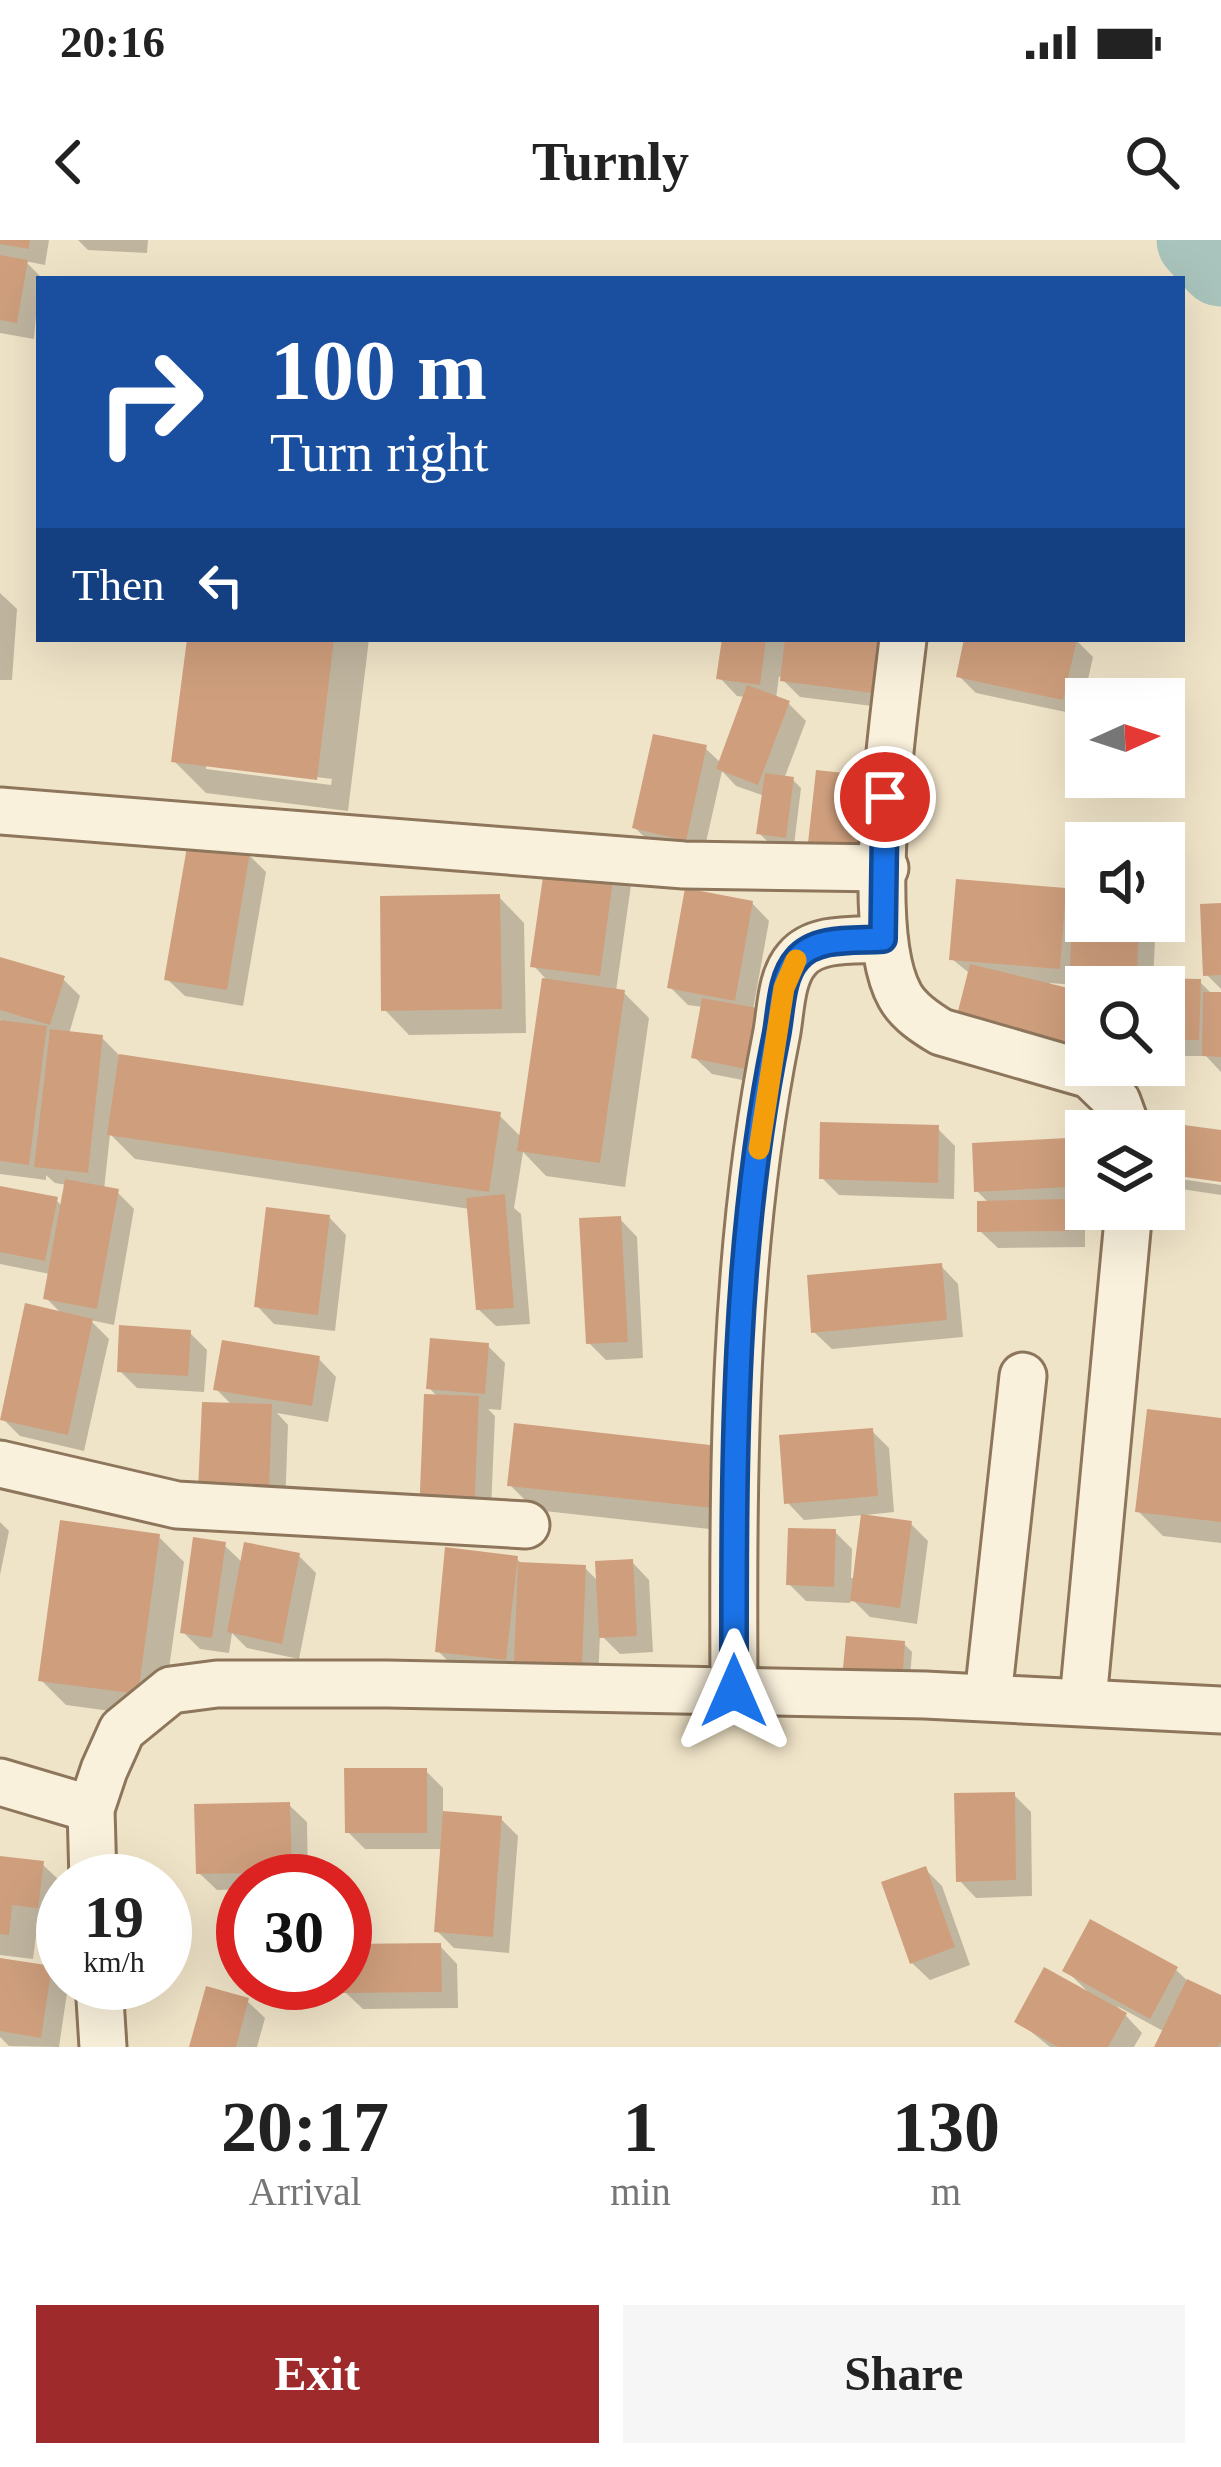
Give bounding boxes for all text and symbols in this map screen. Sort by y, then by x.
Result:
text: 20:16 [60,17,165,67]
icon: back [36,129,102,195]
icon: search [1119,129,1185,195]
text: Turnly [532,132,689,192]
icon: right [72,324,228,480]
text: 100 m [270,324,487,417]
text: Turn right [270,423,489,483]
icon: left [188,552,254,618]
text: Then [72,560,164,610]
north arrow [1065,678,1185,798]
map controls [1065,678,1185,1230]
pin [834,746,936,848]
icon: arrive [852,764,918,830]
button: sound [1065,822,1185,942]
button: search [1065,966,1185,1086]
button: layers [1065,1110,1185,1230]
position arrow [671,1628,797,1754]
speed limit sign: 30 [216,1854,372,2010]
text: 19 [84,1884,144,1950]
text: km/h [83,1945,145,1978]
text: 20:17 [221,2087,389,2167]
text: 1 [622,2087,658,2167]
text: 130 [892,2087,1000,2167]
text: Arrival [249,2170,361,2213]
text: min [610,2170,671,2213]
text: m [931,2170,961,2213]
button: Exit [36,2305,599,2443]
button: Share [623,2305,1185,2443]

